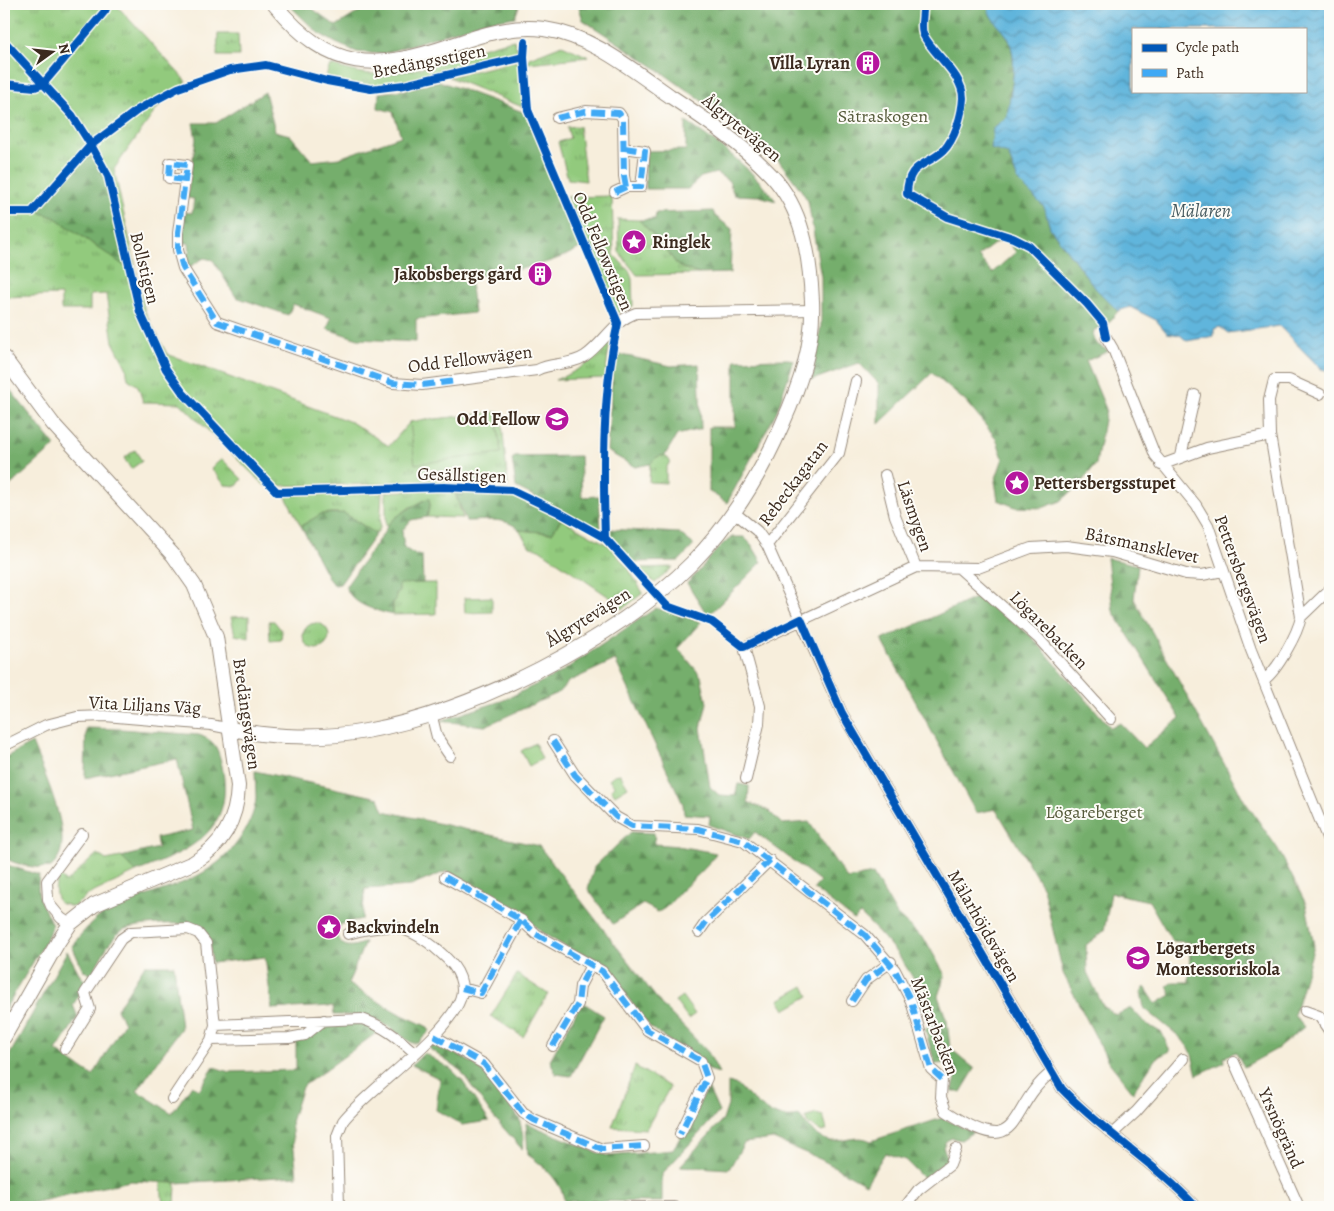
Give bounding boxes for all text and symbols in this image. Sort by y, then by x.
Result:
north arrow [28,28,78,78]
legend [1132,28,1306,92]
text: Cycle path [1176,37,1239,57]
street label: Bredängsstigen [370,38,488,84]
text: N [54,41,75,56]
building icon: Villa Lyran [855,50,881,76]
place label: Villa Lyran [768,51,850,75]
text: Path [1176,63,1204,83]
street label: Ålgrytevägen [696,88,787,168]
park label: Sätraskogen [838,104,928,128]
street label: Odd Fellowstigen [567,188,639,314]
water label: Mälaren [1171,198,1231,224]
street label: Bollstigen [124,229,166,307]
place icon: Ringlek [621,229,647,255]
place label: Ringlek [652,230,711,254]
building icon: Jakobsbergs gård [527,261,553,287]
place label: Jakobsbergs gård [394,262,522,286]
street label: Odd Fellowvägen [406,339,534,379]
school or university icon: Odd Fellow [544,406,570,432]
place label: Odd Fellow [457,407,541,431]
street label: Rebeckagatan [753,435,833,531]
street label: Gesällstigen [417,461,507,489]
place icon: Pettersbergsstupet [1004,470,1030,496]
place label: Pettersbergsstupet [1034,471,1176,495]
street label: Läsmygen [892,477,938,555]
street label: Pettersbergsvägen [1209,512,1277,646]
street label: Båtsmansklevet [1083,521,1201,569]
street label: Ålgrytevägen [540,581,635,653]
street label: Lögarebacken [1005,586,1094,675]
street label: Bredängsvägen [227,657,267,772]
street label: Vita Liljans Väg [87,690,202,720]
park label: Lögareberget [1045,800,1143,824]
street label: Mälarhöjdsvägen [942,865,1026,987]
place icon: Backvindeln [316,914,342,940]
place label: Backvindeln [346,915,439,939]
place label: Lögarbergets Montessoriskola [1156,936,1281,981]
school or university icon: Lögarbergets Montessoriskola [1125,945,1151,971]
street label: Mästarbacken [905,973,965,1079]
street label: Yrsnögränd [1252,1083,1309,1172]

